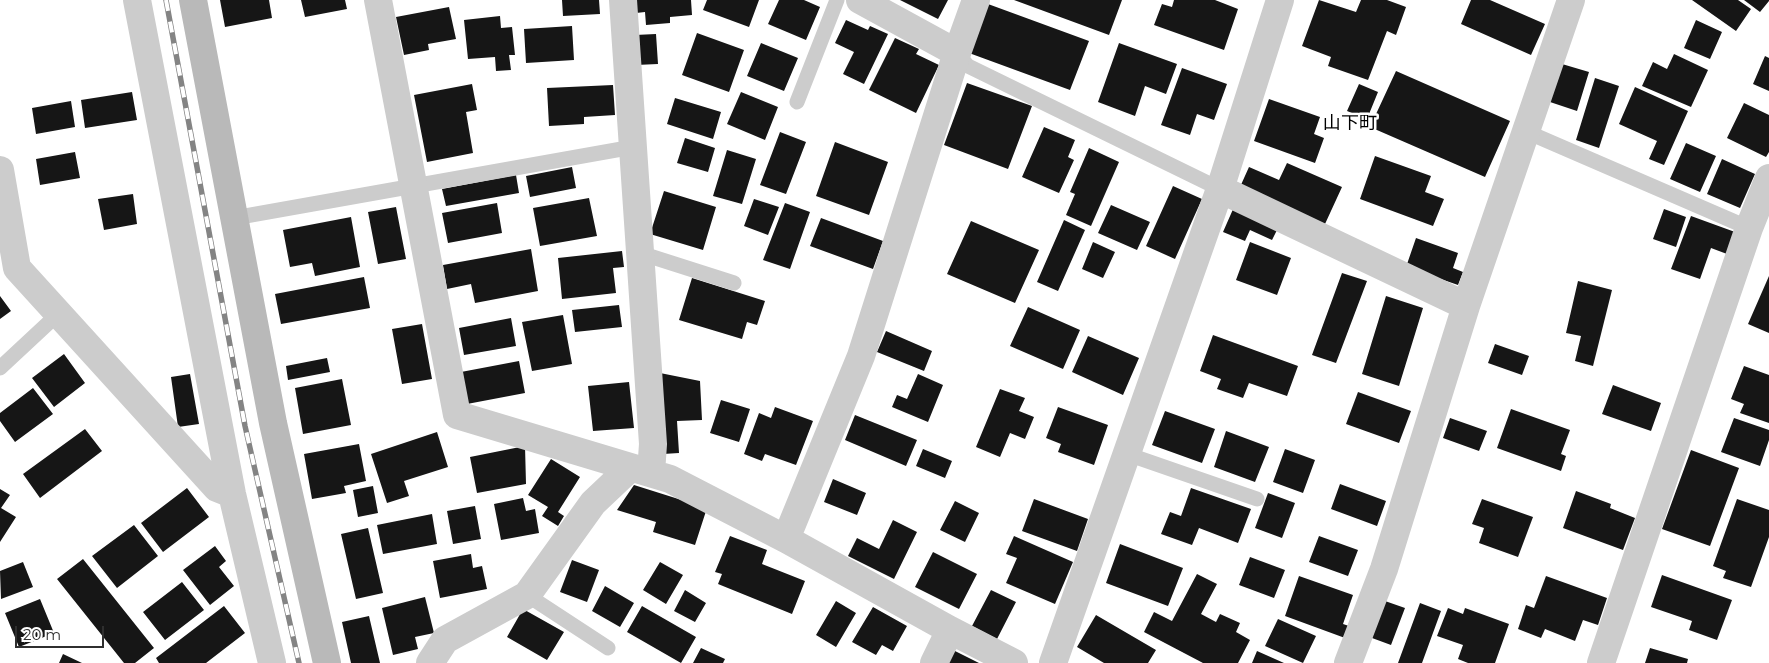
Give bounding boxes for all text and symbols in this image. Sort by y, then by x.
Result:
district label: 山下町 [1323,113,1377,135]
scale bar [18,616,106,648]
text: 20 m [23,625,61,644]

